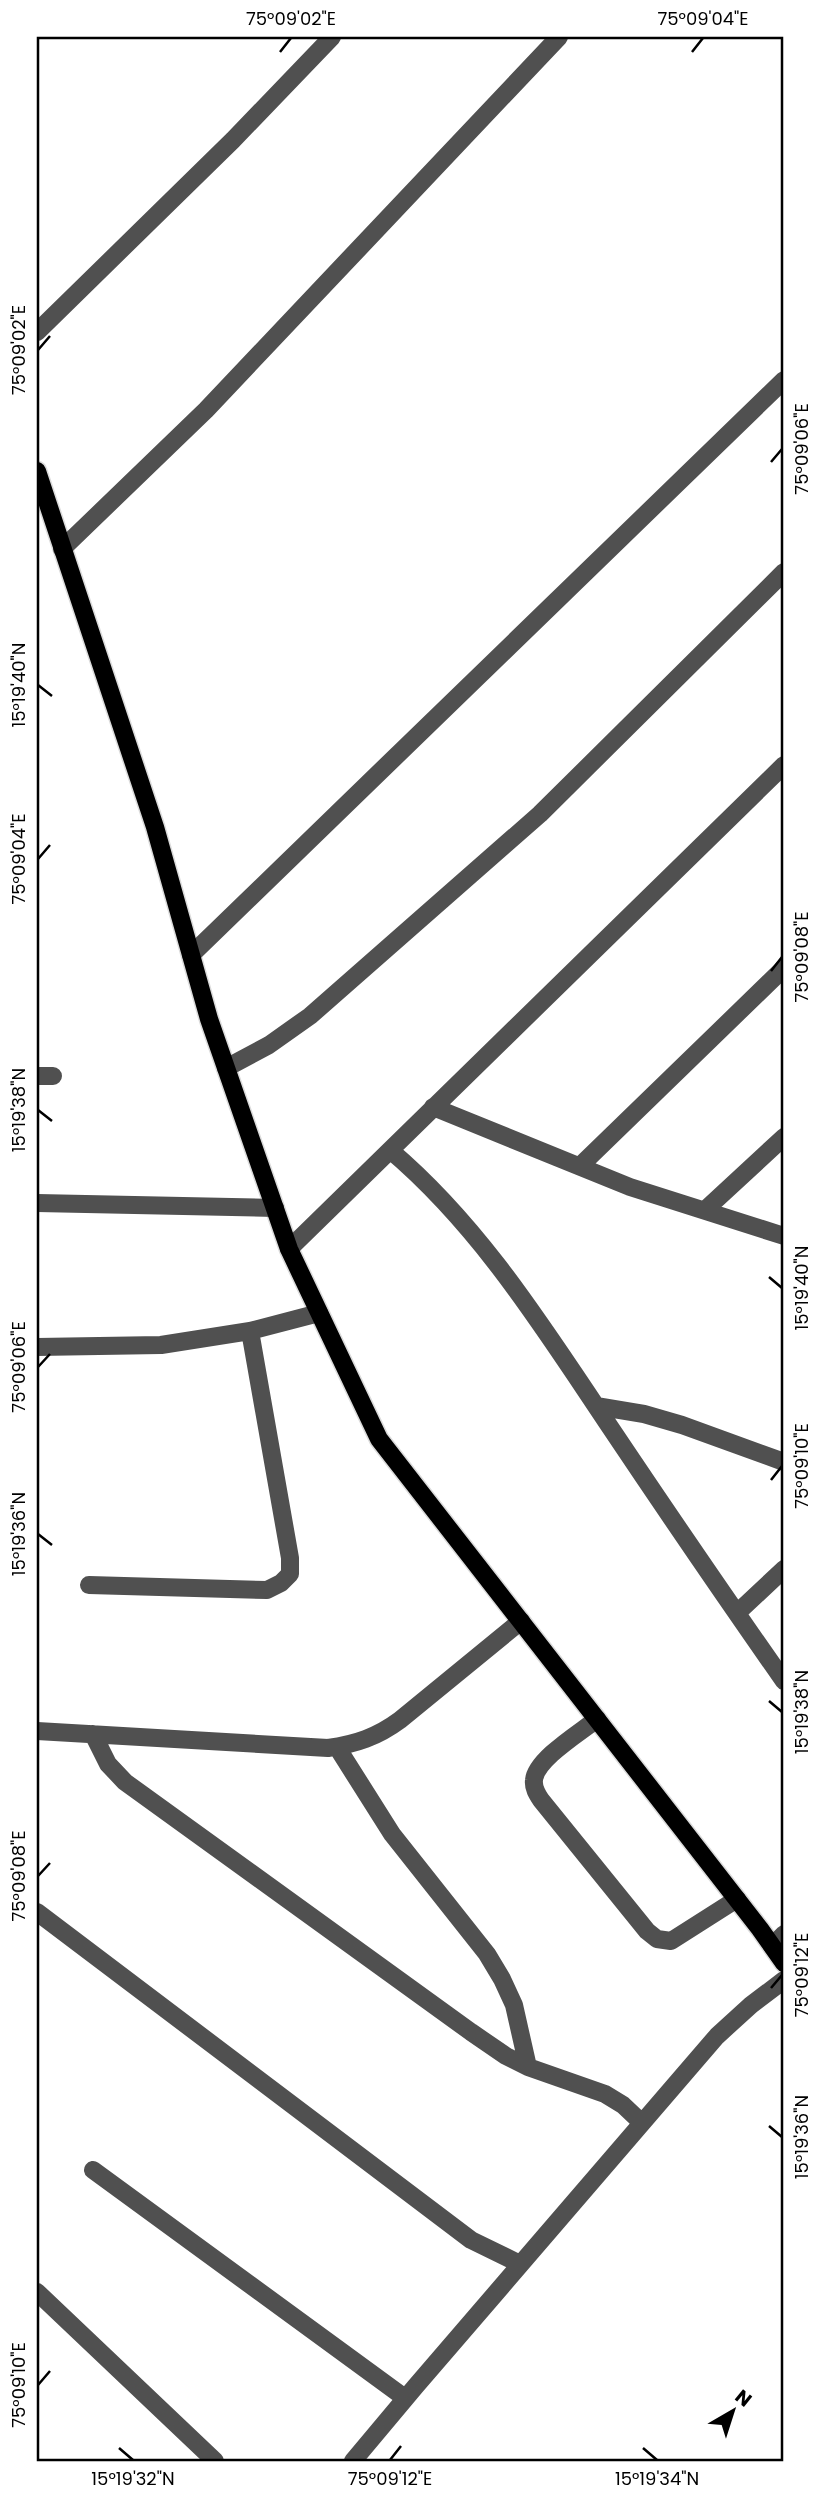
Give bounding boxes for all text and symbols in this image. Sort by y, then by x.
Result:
text: 75°09'02"E [246,6,336,31]
text: 75°09'04"E [657,6,749,31]
text: 75°09'02"E [6,305,31,395]
text: 75°09'06"E [789,403,814,495]
text: 15°19'40"N [6,643,31,727]
text: 75°09'04"E [6,813,31,905]
text: 75°09'08"E [789,911,814,1003]
text: 15°19'38"N [6,1068,31,1152]
text: 15°19'40"N [789,1246,814,1330]
text: 75°09'06"E [6,1321,31,1413]
text: 75°09'10"E [789,1423,814,1509]
text: 15°19'36"N [6,1492,31,1576]
text: 15°19'38"N [789,1670,814,1754]
text: 75°09'08"E [6,1830,31,1922]
text: 75°09'12"E [789,1933,814,2017]
text: 15°19'36"N [789,2095,814,2179]
text: 75°09'10"E [6,2342,31,2428]
north arrow [698,2376,768,2446]
text: N [729,2383,757,2413]
text: 15°19'32"N [91,2466,175,2491]
text: 75°09'12"E [348,2466,432,2491]
text: 15°19'34"N [615,2466,699,2491]

